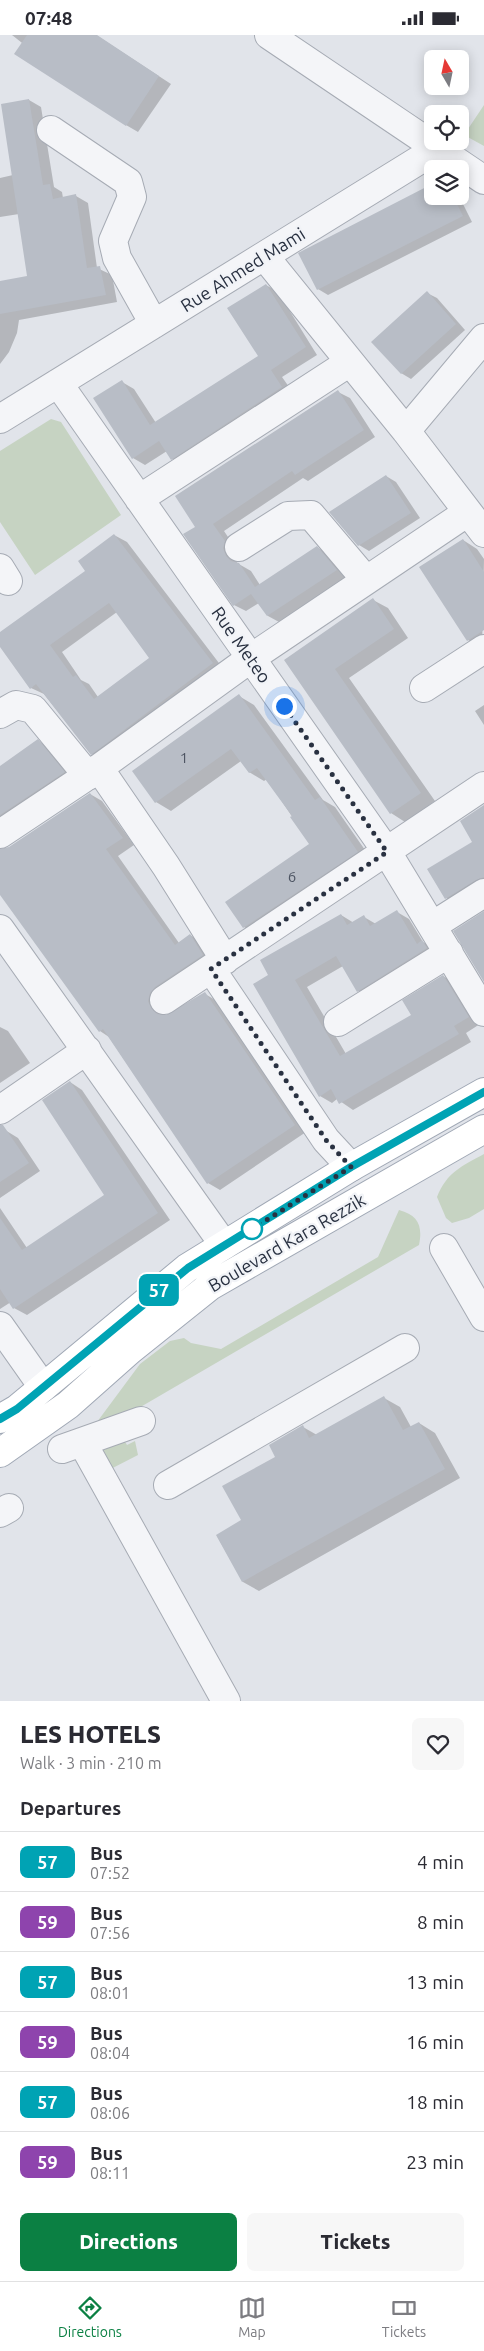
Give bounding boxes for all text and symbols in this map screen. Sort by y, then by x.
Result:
text: 07:48 [25,7,73,29]
north arrow [424,50,469,95]
map controls [424,50,469,205]
button: locate [424,105,469,150]
button: layers [424,160,469,205]
street label: Rue Ahmed Mami [177,223,308,315]
street label: Rue Meteo [208,602,275,686]
your location [272,694,297,719]
house number: 1 [180,749,188,766]
house number: 6 [288,868,296,885]
street label: Boulevard Kara Rezzik [204,1189,369,1295]
unlabelled marker [241,1218,263,1240]
line badge: 57 [136,1274,182,1306]
text: 57 [149,1280,169,1300]
button: heart [412,1718,464,1770]
text: LES HOTELS [20,1721,161,1748]
text: Walk · 3 min · 210 m [20,1754,162,1772]
text: Departures [20,1797,121,1819]
text: Bus [90,1842,123,1864]
text: 4 min [417,1851,464,1873]
text: 57 [37,1852,58,1872]
text: 07:52 [90,1864,130,1882]
text: Bus [90,1902,123,1924]
text: 8 min [417,1911,464,1933]
text: 59 [37,1912,58,1932]
text: 07:56 [90,1924,130,1942]
text: Bus [90,1962,123,1984]
text: 13 min [406,1971,464,1993]
text: 57 [37,1972,58,1992]
text: 08:01 [90,1984,130,2002]
text: Bus [90,2022,123,2044]
text: 16 min [406,2031,464,2053]
text: 59 [37,2032,58,2052]
text: 08:04 [90,2044,130,2062]
text: Bus [90,2082,123,2104]
text: 18 min [406,2091,464,2113]
text: 57 [37,2092,58,2112]
text: 08:06 [90,2104,130,2122]
text: Bus [90,2142,123,2164]
text: 23 min [406,2151,464,2173]
text: 59 [37,2152,58,2172]
text: 08:11 [90,2164,130,2182]
button: Directions [20,2213,237,2271]
button: Tickets [247,2213,464,2271]
tab: Directions [58,2294,122,2340]
tab: Map [238,2294,266,2340]
tab: Tickets [382,2294,426,2340]

